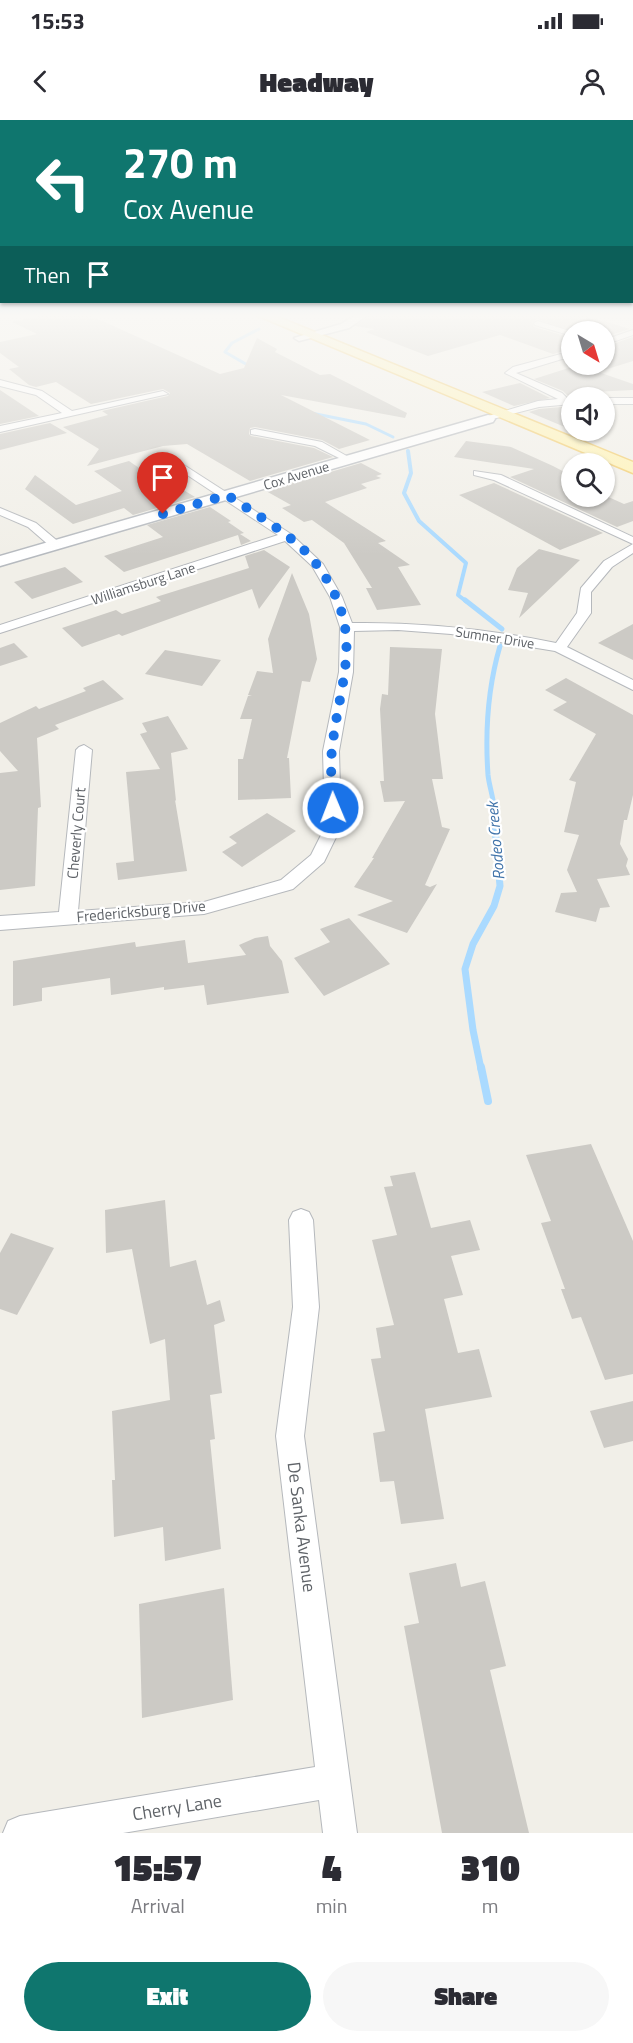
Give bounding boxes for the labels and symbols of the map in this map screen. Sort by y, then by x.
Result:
north arrow [561,321,615,375]
pin [137,452,188,514]
street label: Cox Avenue [260,455,332,495]
street label: Williamsburg Lane [88,556,198,610]
street label: Sumner Drive [454,620,536,654]
position arrow [301,776,365,840]
street label: Cheverly Court [61,786,92,880]
water label: Rodeo Creek [479,799,510,881]
street label: Fredericksburg Drive [75,894,207,928]
street label: De Sanka Avenue [281,1460,323,1594]
street label: Cherry Lane [130,1787,224,1827]

